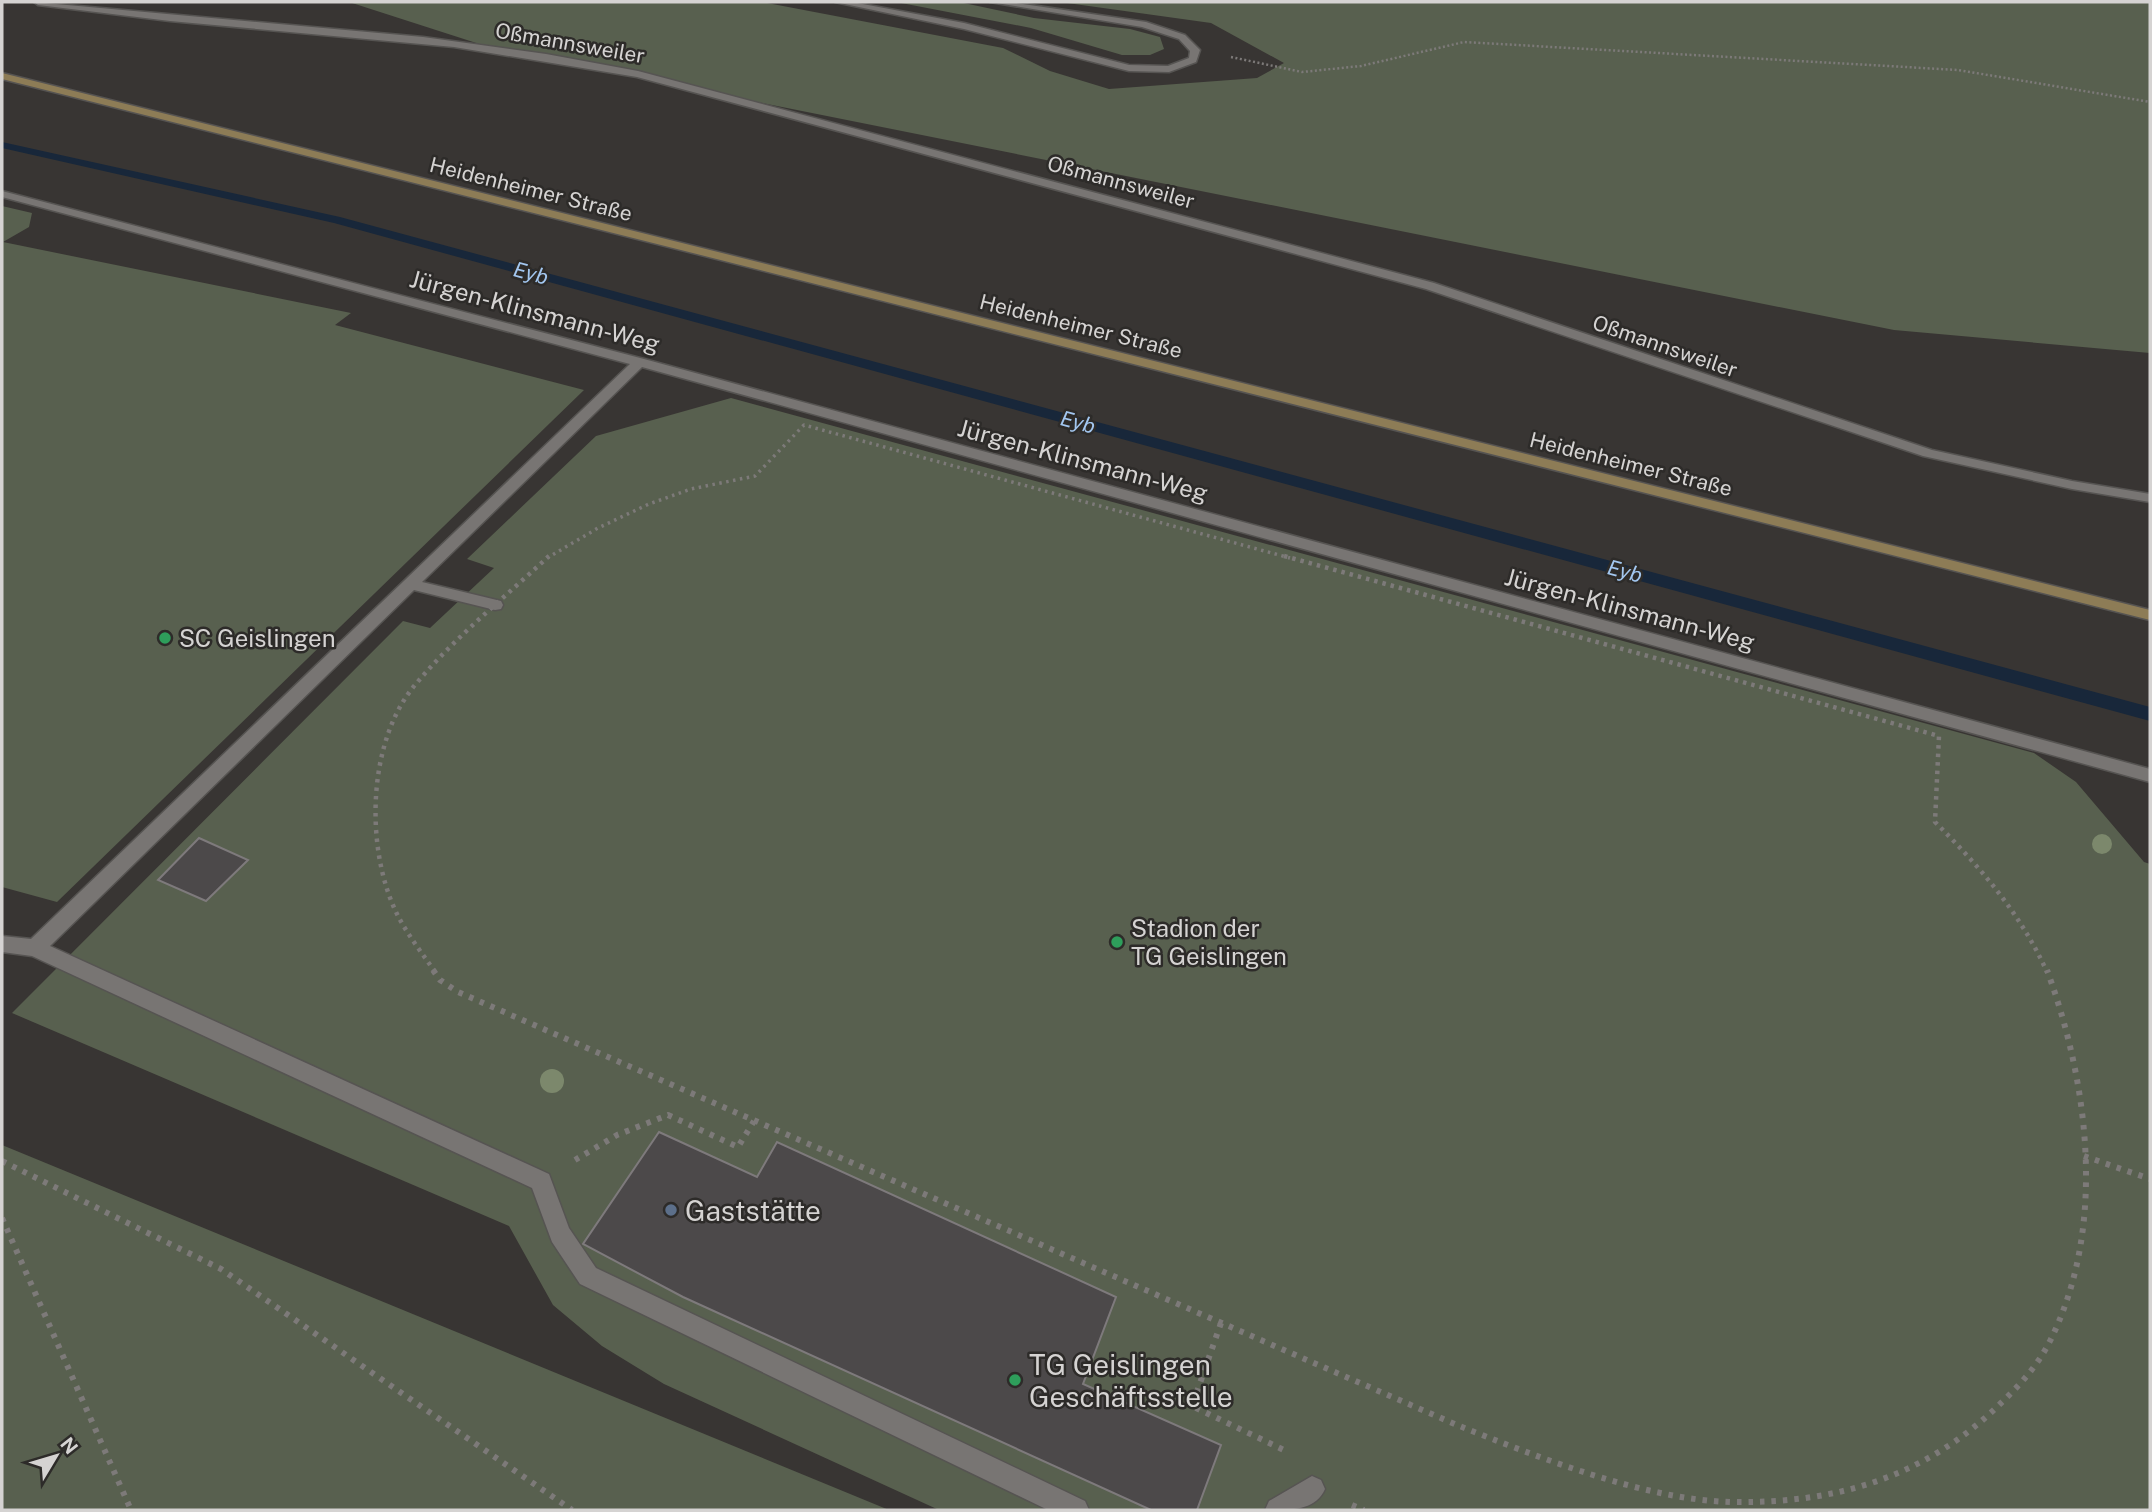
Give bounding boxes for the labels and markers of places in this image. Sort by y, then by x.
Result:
place label: SC Geislingen [179,624,335,652]
marker: SC Geislingen [157,630,173,646]
place label: Stadion der TG Geislingen [1131,914,1287,970]
marker: Stadion der TG Geislingen [1109,934,1125,950]
place label: Gaststätte [685,1194,821,1227]
marker: Gaststätte [663,1202,679,1218]
place label: TG Geislingen Geschäftsstelle [1029,1348,1233,1413]
marker: TG Geislingen Geschäftsstelle [1007,1372,1023,1388]

